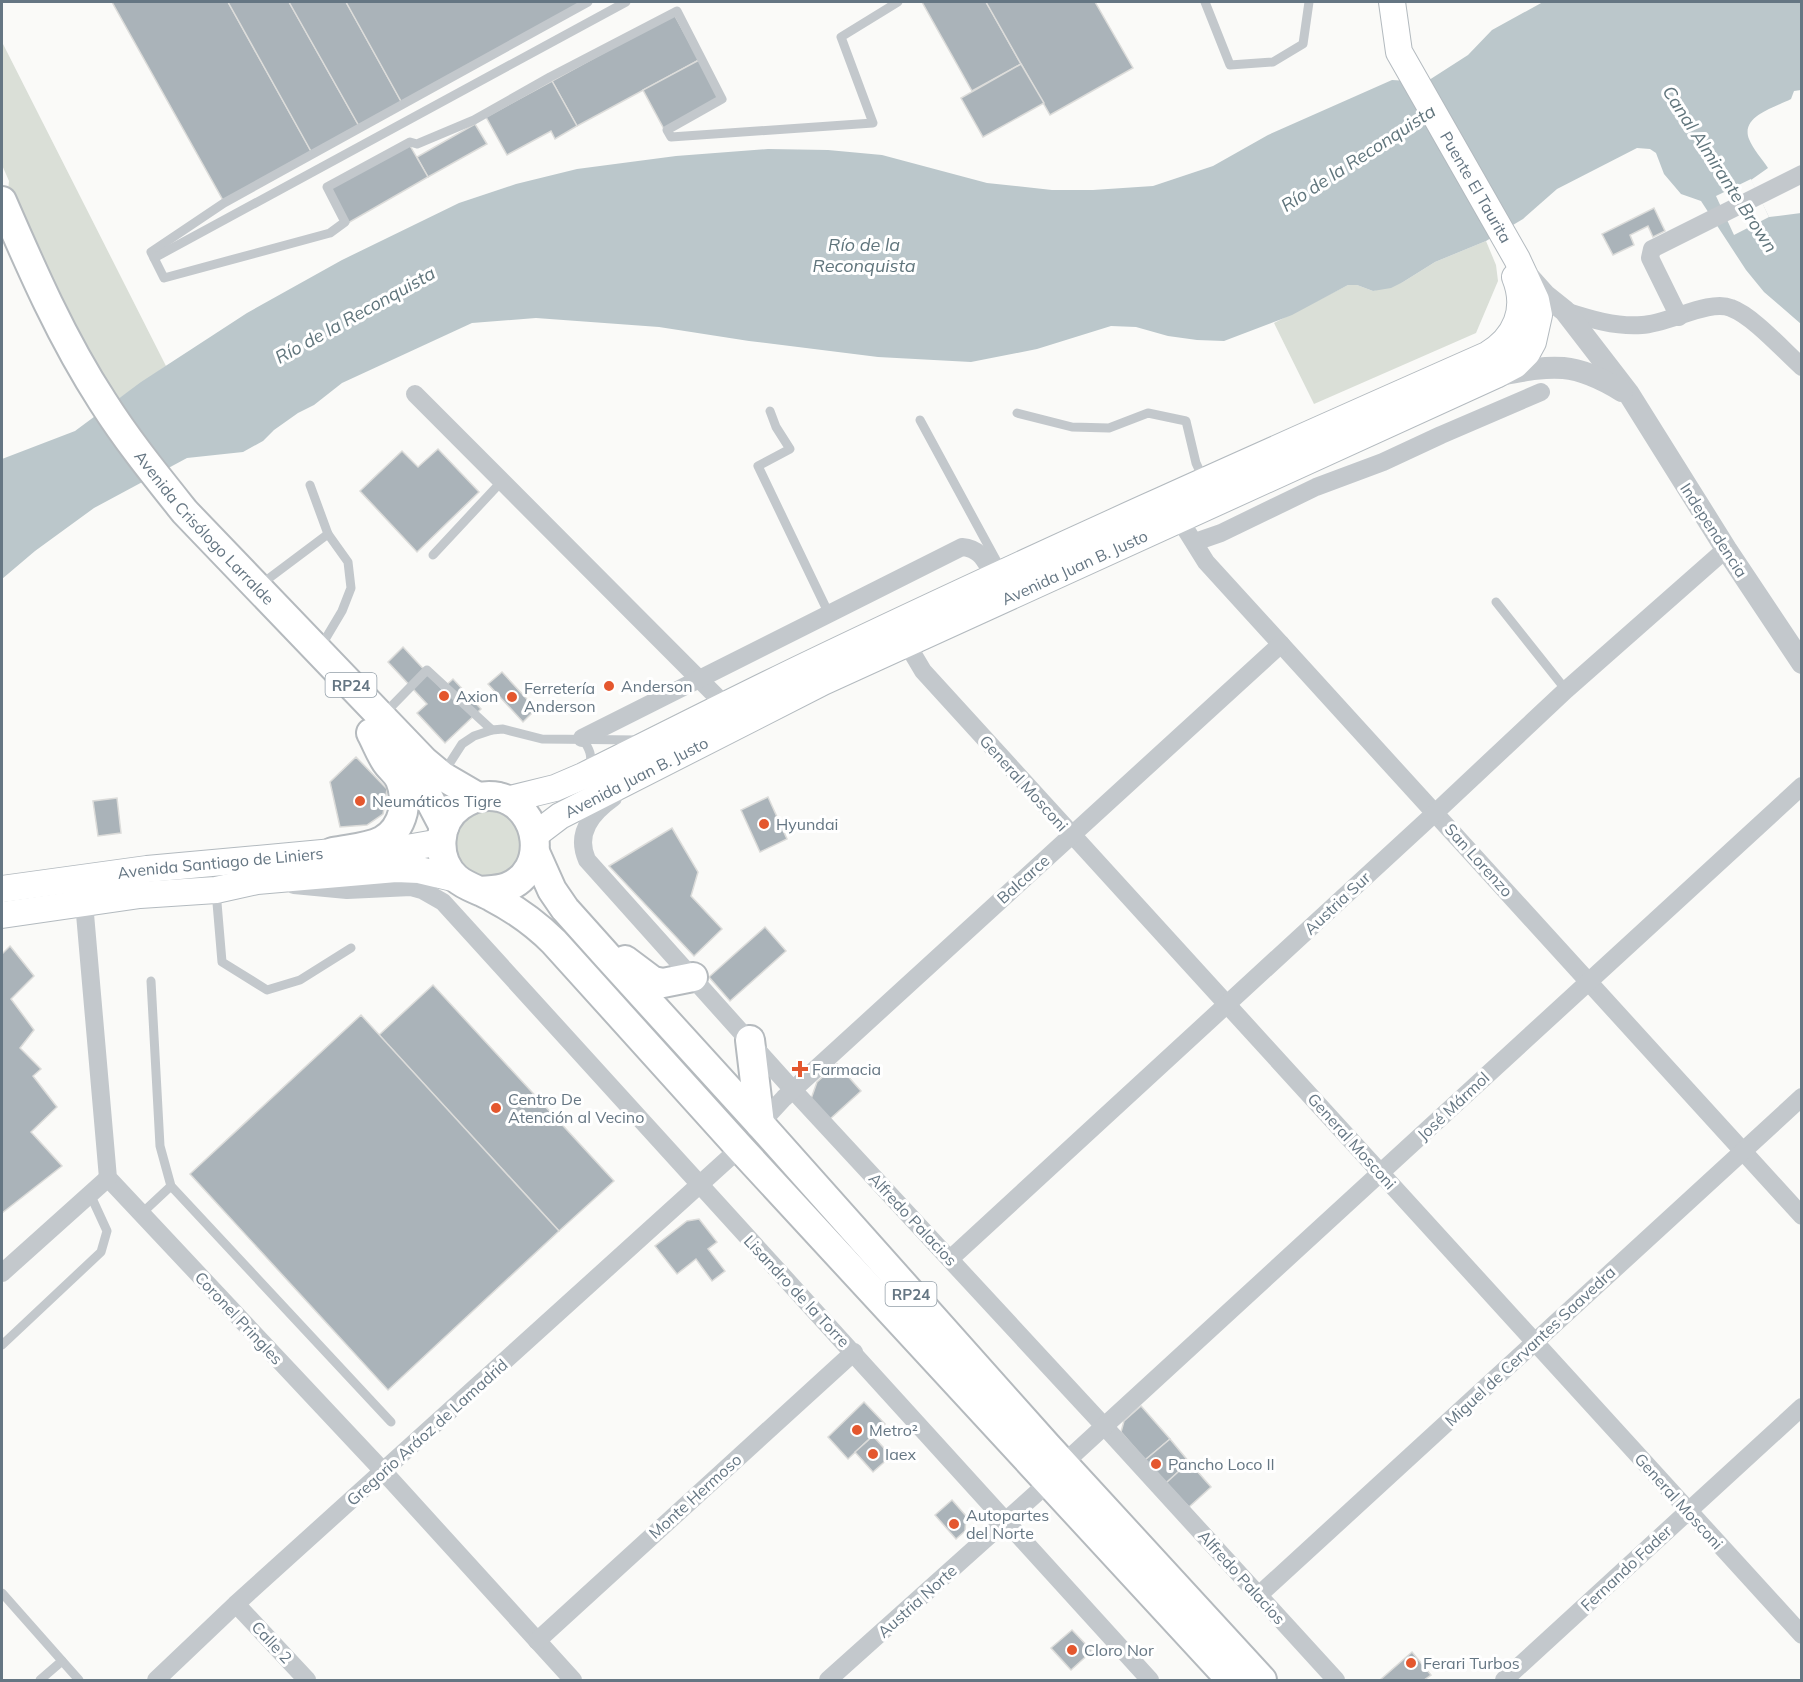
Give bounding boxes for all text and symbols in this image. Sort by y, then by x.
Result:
water label: Canal Almirante Brown [1657,81,1783,257]
water label: Río de la Reconquista [1276,99,1440,217]
street label: Puente El Taurita [1436,128,1516,246]
water label: Río de la Reconquista [812,233,916,277]
water label: Río de la Reconquista [271,261,439,369]
street label: Avenida Crisólogo Larralde [130,446,279,609]
street label: Independencia [1676,479,1752,581]
street label: Avenida Juan B. Justo [998,525,1151,609]
road number: RP24 [326,673,376,697]
place label: Anderson [621,676,693,696]
place label: Ferretería Anderson [524,678,596,716]
marker: Anderson [602,679,616,693]
place label: Axion [456,686,498,706]
marker: Axion [437,689,451,703]
marker: Ferretería Anderson [505,690,519,704]
street label: General Mosconi [976,731,1072,835]
street label: Avenida Juan B. Justo [561,732,711,822]
place label: Neumáticos Tigre [372,791,501,811]
marker: Neumáticos Tigre [353,794,367,808]
place label: Hyundai [776,814,838,834]
marker: Hyundai [757,817,771,831]
street label: San Lorenzo [1441,819,1517,901]
street label: Avenida Santiago de Liniers [116,843,324,883]
street label: Balcarce [993,850,1053,908]
street label: Austria Sur [1300,867,1374,939]
place label: Farmacia [812,1059,881,1079]
marker: Farmacia [793,1062,807,1076]
street label: José Mármol [1413,1068,1493,1144]
place label: Centro De Atención al Vecino [508,1089,644,1127]
street label: General Mosconi [1304,1089,1400,1193]
marker: Centro De Atención al Vecino [489,1101,503,1115]
street label: Alfredo Palacios [865,1168,961,1270]
street label: Lisandro de la Torre [740,1231,854,1351]
street label: Miguel de Cervantes Saavedra [1441,1262,1619,1430]
street label: Coronel Pringles [191,1267,287,1369]
road number: RP24 [886,1282,936,1306]
street label: Gregorio Aráoz de Lamadrid [342,1354,512,1510]
place label: Metro² [869,1420,918,1440]
marker: Metro² [850,1423,864,1437]
place label: Iaex [885,1444,916,1464]
marker: Iaex [866,1447,880,1461]
street label: Monte Hermoso [645,1449,745,1543]
street label: General Mosconi [1631,1449,1727,1553]
place label: Pancho Loco II [1168,1454,1275,1474]
marker: Pancho Loco II [1149,1457,1163,1471]
place label: Autopartes del Norte [966,1505,1049,1543]
marker: Autopartes del Norte [947,1517,961,1531]
street label: Fernando Fader [1576,1521,1676,1615]
street label: Alfredo Palacios [1194,1526,1290,1628]
street label: Austria Norte [873,1560,961,1642]
street label: Calle 2 [248,1617,296,1667]
place label: Cloro Nor [1084,1640,1154,1660]
marker: Cloro Nor [1065,1643,1079,1657]
place label: Ferari Turbos [1423,1653,1520,1673]
marker: Ferari Turbos [1404,1656,1418,1670]

